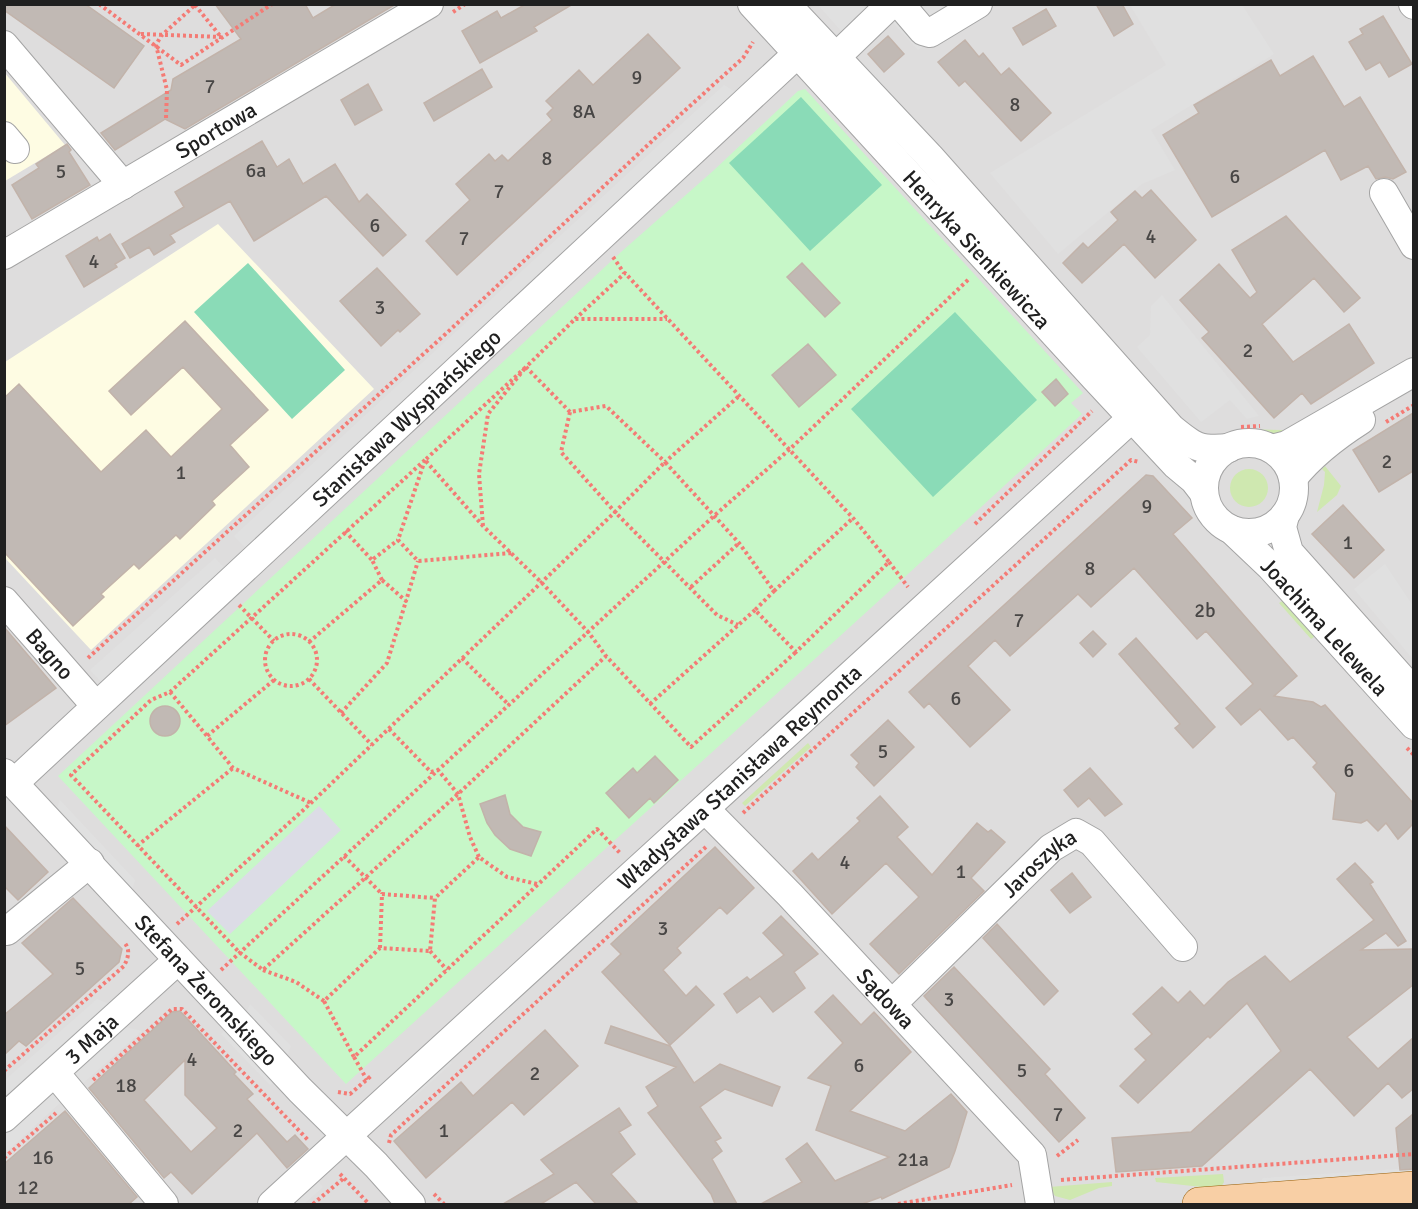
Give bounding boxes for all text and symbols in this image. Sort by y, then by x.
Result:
house number: 9 [632,65,642,90]
house number: 7 [205,74,215,99]
house number: 8 [1010,92,1020,117]
street label: Sportowa [170,96,261,164]
house number: 8A [572,99,596,124]
house number: 8 [542,146,552,171]
house number: 6a [246,158,266,183]
house number: 5 [56,159,66,184]
street label: Henryka Sienkiewicza [897,164,1057,335]
house number: 6 [1230,164,1240,189]
house number: 7 [494,179,504,204]
house number: 6 [370,213,380,238]
house number: 4 [1146,224,1157,249]
house number: 7 [459,226,469,251]
house number: 4 [89,249,100,274]
house number: 3 [375,295,385,320]
street label: Stanisława Wyspiańskiego [306,323,506,512]
house number: 2 [1243,338,1253,363]
house number: 2 [1382,449,1392,474]
house number: 1 [176,460,186,485]
house number: 9 [1142,494,1152,519]
house number: 1 [1343,530,1353,555]
street label: Joachima Lelewela [1256,551,1394,701]
house number: 8 [1085,556,1095,581]
house number: 2b [1194,598,1216,623]
house number: 7 [1014,608,1024,633]
street label: Bagno [20,622,80,685]
street label: Władysława Stanisława Reymonta [612,659,867,895]
house number: 6 [951,686,961,711]
house number: 5 [878,739,888,764]
house number: 6 [1344,758,1354,783]
street label: Jaroszyka [995,823,1081,903]
house number: 4 [840,850,851,875]
house number: 1 [956,859,966,884]
street label: Stefana Żeromskiego [129,909,284,1071]
house number: 3 [658,916,668,941]
house number: 5 [75,956,85,981]
street label: Sądowa [851,962,921,1034]
house number: 3 [944,987,954,1012]
street label: 3 Maja [59,1008,124,1070]
house number: 4 [187,1047,198,1072]
house number: 6 [854,1053,864,1078]
house number: 5 [1017,1058,1027,1083]
house number: 2 [530,1061,540,1086]
house number: 18 [115,1073,137,1098]
house number: 7 [1053,1102,1063,1127]
house number: 2 [233,1118,243,1143]
house number: 1 [439,1118,449,1143]
house number: 16 [32,1145,54,1170]
house number: 21a [897,1147,929,1172]
house number: 12 [17,1175,39,1200]

